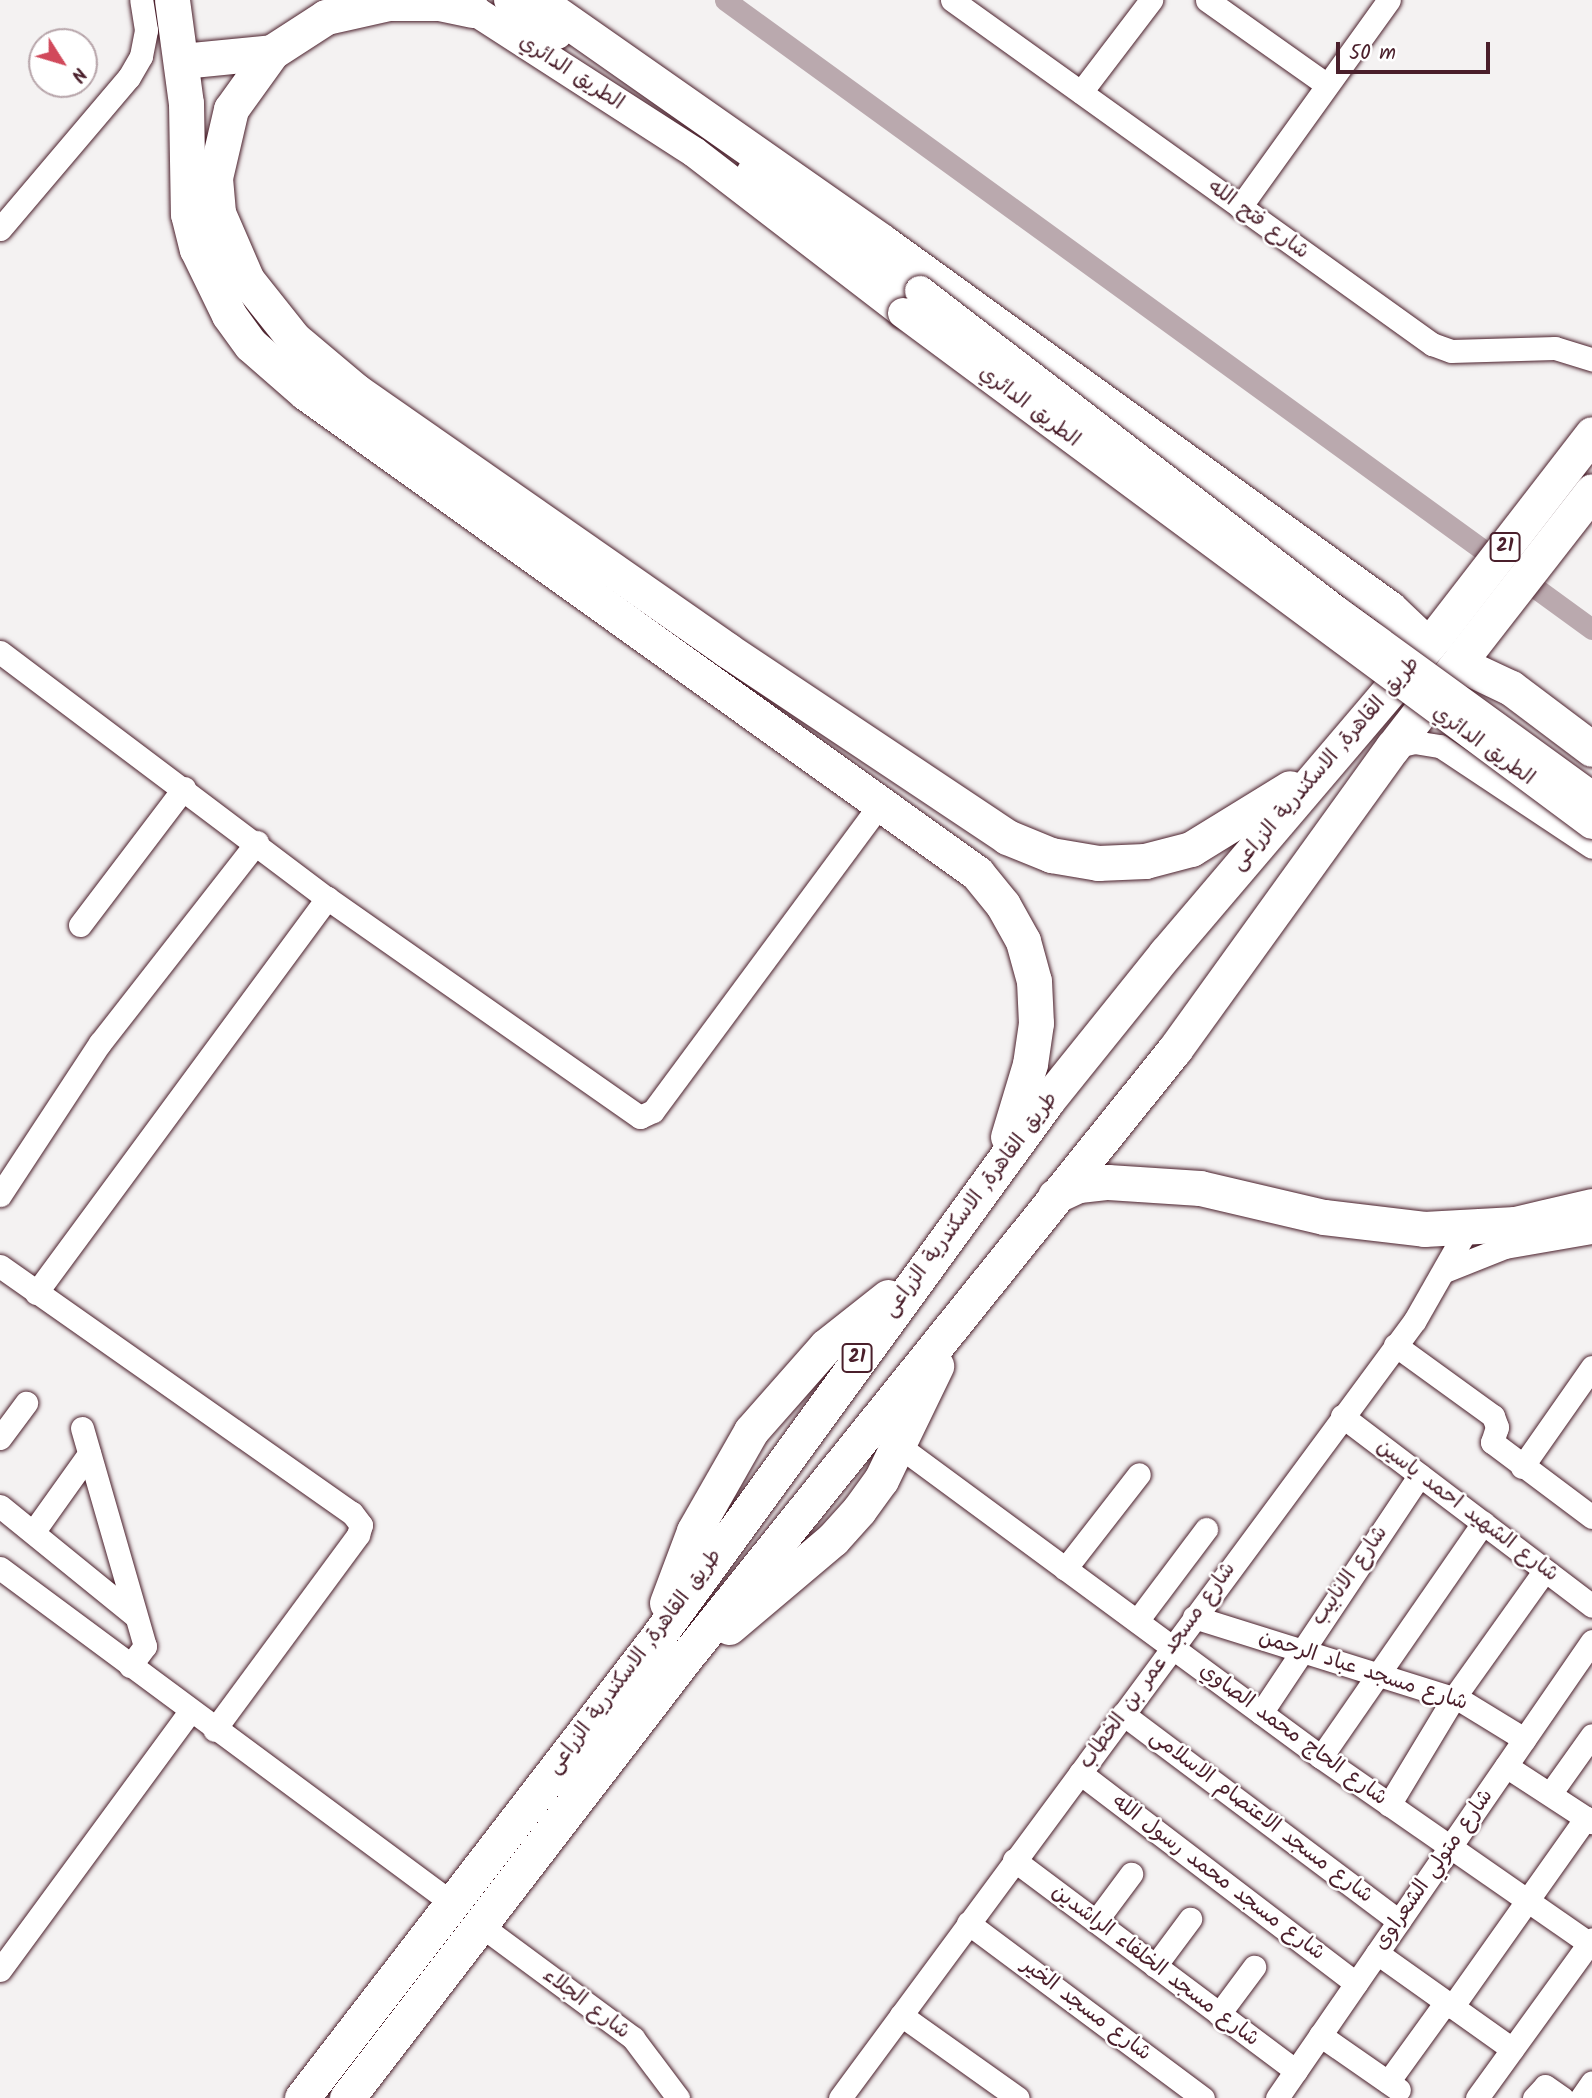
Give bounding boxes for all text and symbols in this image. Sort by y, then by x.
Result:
north arrow [28,28,98,98]
scale bar [1340,28,1494,72]
street label: الطريق الدائري [514,30,628,116]
text: 50 m [1349,37,1396,70]
text: N [63,61,94,88]
street label: شارع فتح الله [1202,175,1314,265]
street label: الطريق الدائري [973,361,1085,453]
road number: 21 [1489,532,1521,562]
street label: طريق القاهرة, الاسكندرية الزراعى [1226,652,1426,876]
street label: الطريق الدائري [1427,701,1539,791]
street label: طريق القاهرة, الاسكندرية الزراعى [878,1088,1064,1322]
road number: 21 [841,1342,873,1374]
street label: شارع الشهيد احمد ياسين [1371,1434,1563,1588]
street label: شارع الانابيب [1306,1521,1394,1631]
street label: طريق القاهرة, الاسكندرية الزراعى [542,1545,728,1779]
street label: شارع مسجد عمر بن الخطاب [1074,1558,1242,1774]
street label: شارع مسجد عباد الرحمن [1255,1625,1471,1717]
street label: شارع الحاج محمد الصاوي [1194,1658,1392,1812]
street label: شارع مسجد الاعتصام الاسلامى [1144,1725,1378,1909]
street label: شارع متولي الشعراوى [1369,1785,1499,1955]
street label: شارع مسجد محمد رسول الله [1107,1790,1329,1966]
street label: شارع مسجد الخلفاء الراشدين [1046,1880,1264,2052]
street label: شارع مسجد الخير [1016,1953,1156,2067]
street label: شارع الجلاء [537,1963,635,2045]

